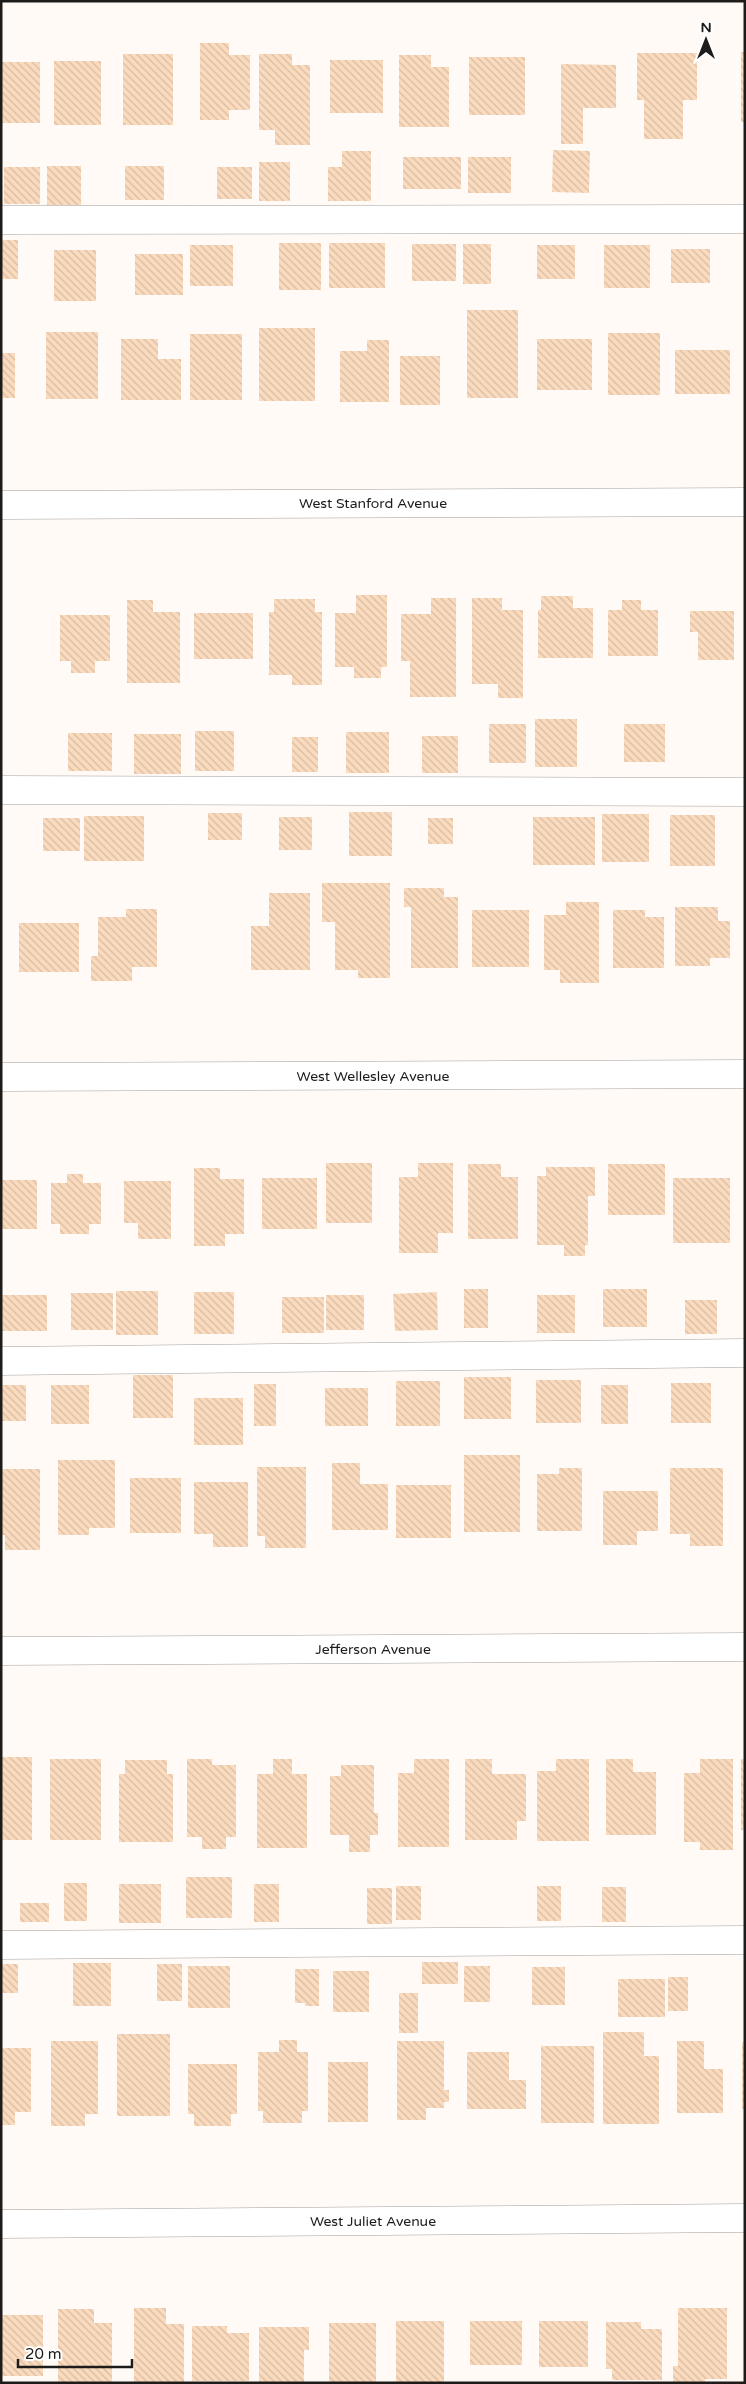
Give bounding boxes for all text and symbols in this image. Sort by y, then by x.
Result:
north arrow [681,15,731,65]
text: N [700,19,712,36]
street label: West Stanford Avenue [299,495,447,512]
street label: West Wellesley Avenue [297,1068,449,1085]
street label: Jefferson Avenue [315,1641,431,1658]
street label: West Juliet Avenue [310,2213,436,2230]
scale bar [18,2336,131,2368]
text: 20 m [25,2345,62,2363]

